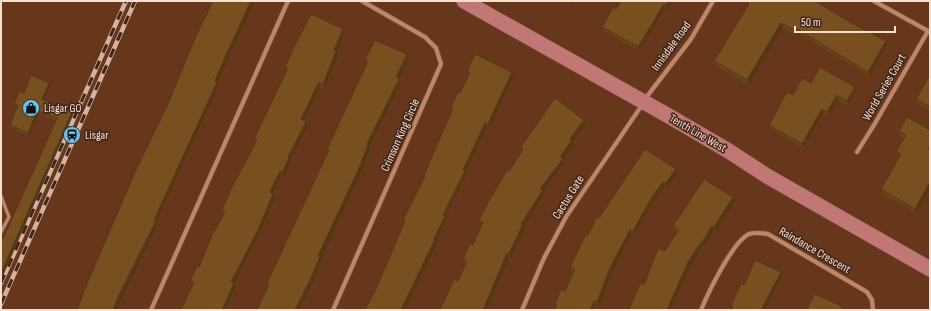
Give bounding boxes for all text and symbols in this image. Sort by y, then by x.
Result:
scale bar [795,8,895,34]
text: 50 m [801,15,821,30]
street label: Innisdale Road [648,18,694,74]
street label: World Series Court [859,51,910,123]
street label: Crimson King Circle [378,96,423,174]
shop icon: Lisgar GO [21,98,41,118]
place label: Lisgar GO [44,101,82,116]
street label: Tenth Line West [666,111,729,156]
station icon: Lisgar [62,125,82,145]
place label: Lisgar [85,128,109,143]
street label: Cactus Gate [549,172,588,222]
street label: Raindance Crescent [776,224,854,277]

